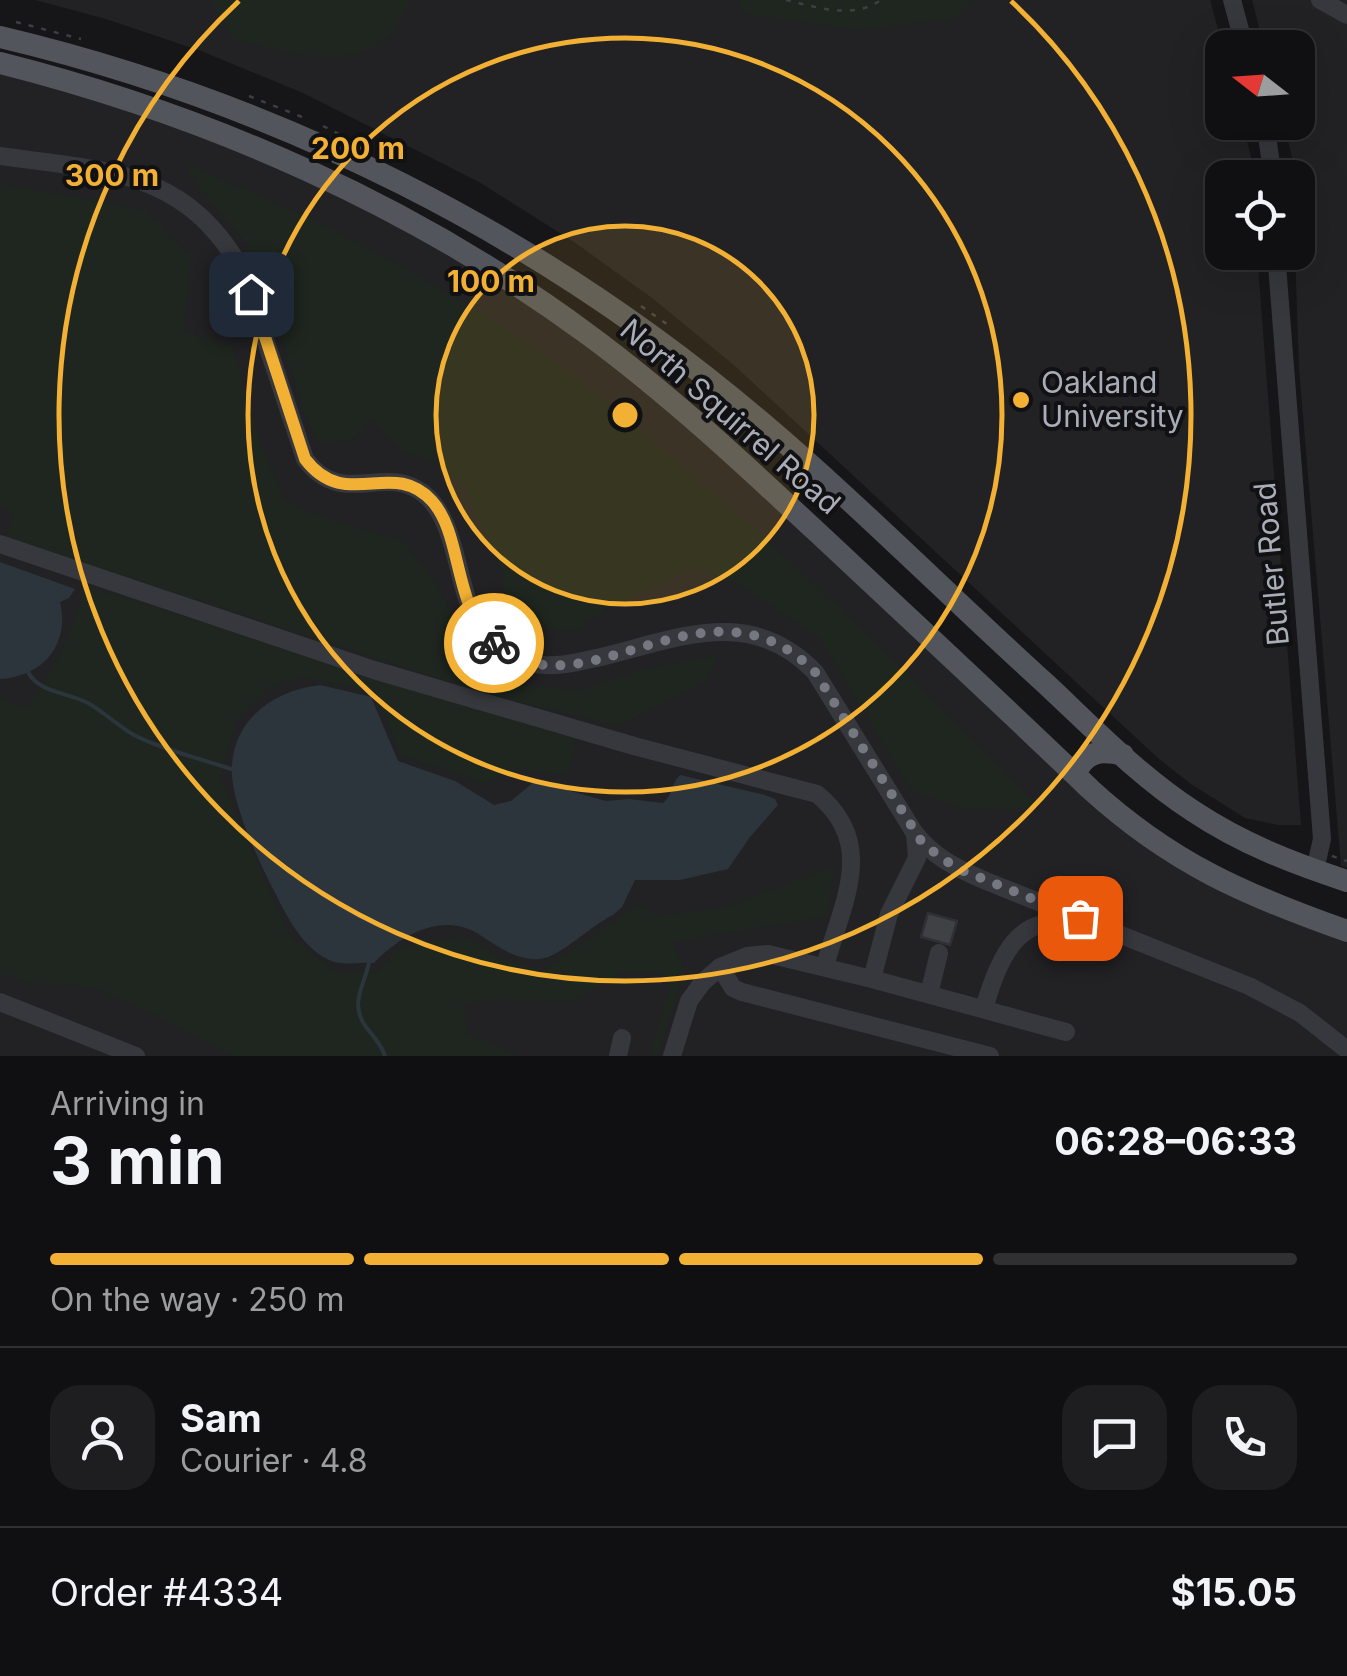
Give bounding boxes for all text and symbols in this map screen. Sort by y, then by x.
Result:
north arrow [1205,30,1315,140]
map controls [1205,30,1315,270]
text: 200 m [311,130,405,166]
text: 300 m [65,157,159,193]
button: locate [1205,160,1315,270]
pin [209,252,294,337]
text: 100 m [447,263,535,299]
icon: home [224,267,279,322]
street label: North Squirrel Road [614,311,848,521]
place label: Oakland University [1041,364,1184,434]
marker: Oakland University [1010,389,1032,411]
centre of rings [607,397,643,433]
street label: Butler Road [1246,481,1296,647]
courier [444,593,544,693]
icon: bike [467,616,522,671]
pin [1038,876,1123,961]
icon: bag [1053,891,1108,946]
text: Arriving in [50,1084,205,1123]
text: 06:28–06:33 [1054,1118,1297,1164]
text: 3 min [50,1121,225,1200]
text: On the way · 250 m [50,1280,345,1319]
button: person [50,1385,155,1490]
button: chat [1062,1385,1167,1490]
button: phone [1192,1385,1297,1490]
text: Sam [180,1395,262,1441]
text: Courier · 4.8 [180,1441,368,1480]
text: Order #4334 [50,1569,283,1615]
text: $15.05 [1171,1569,1297,1615]

